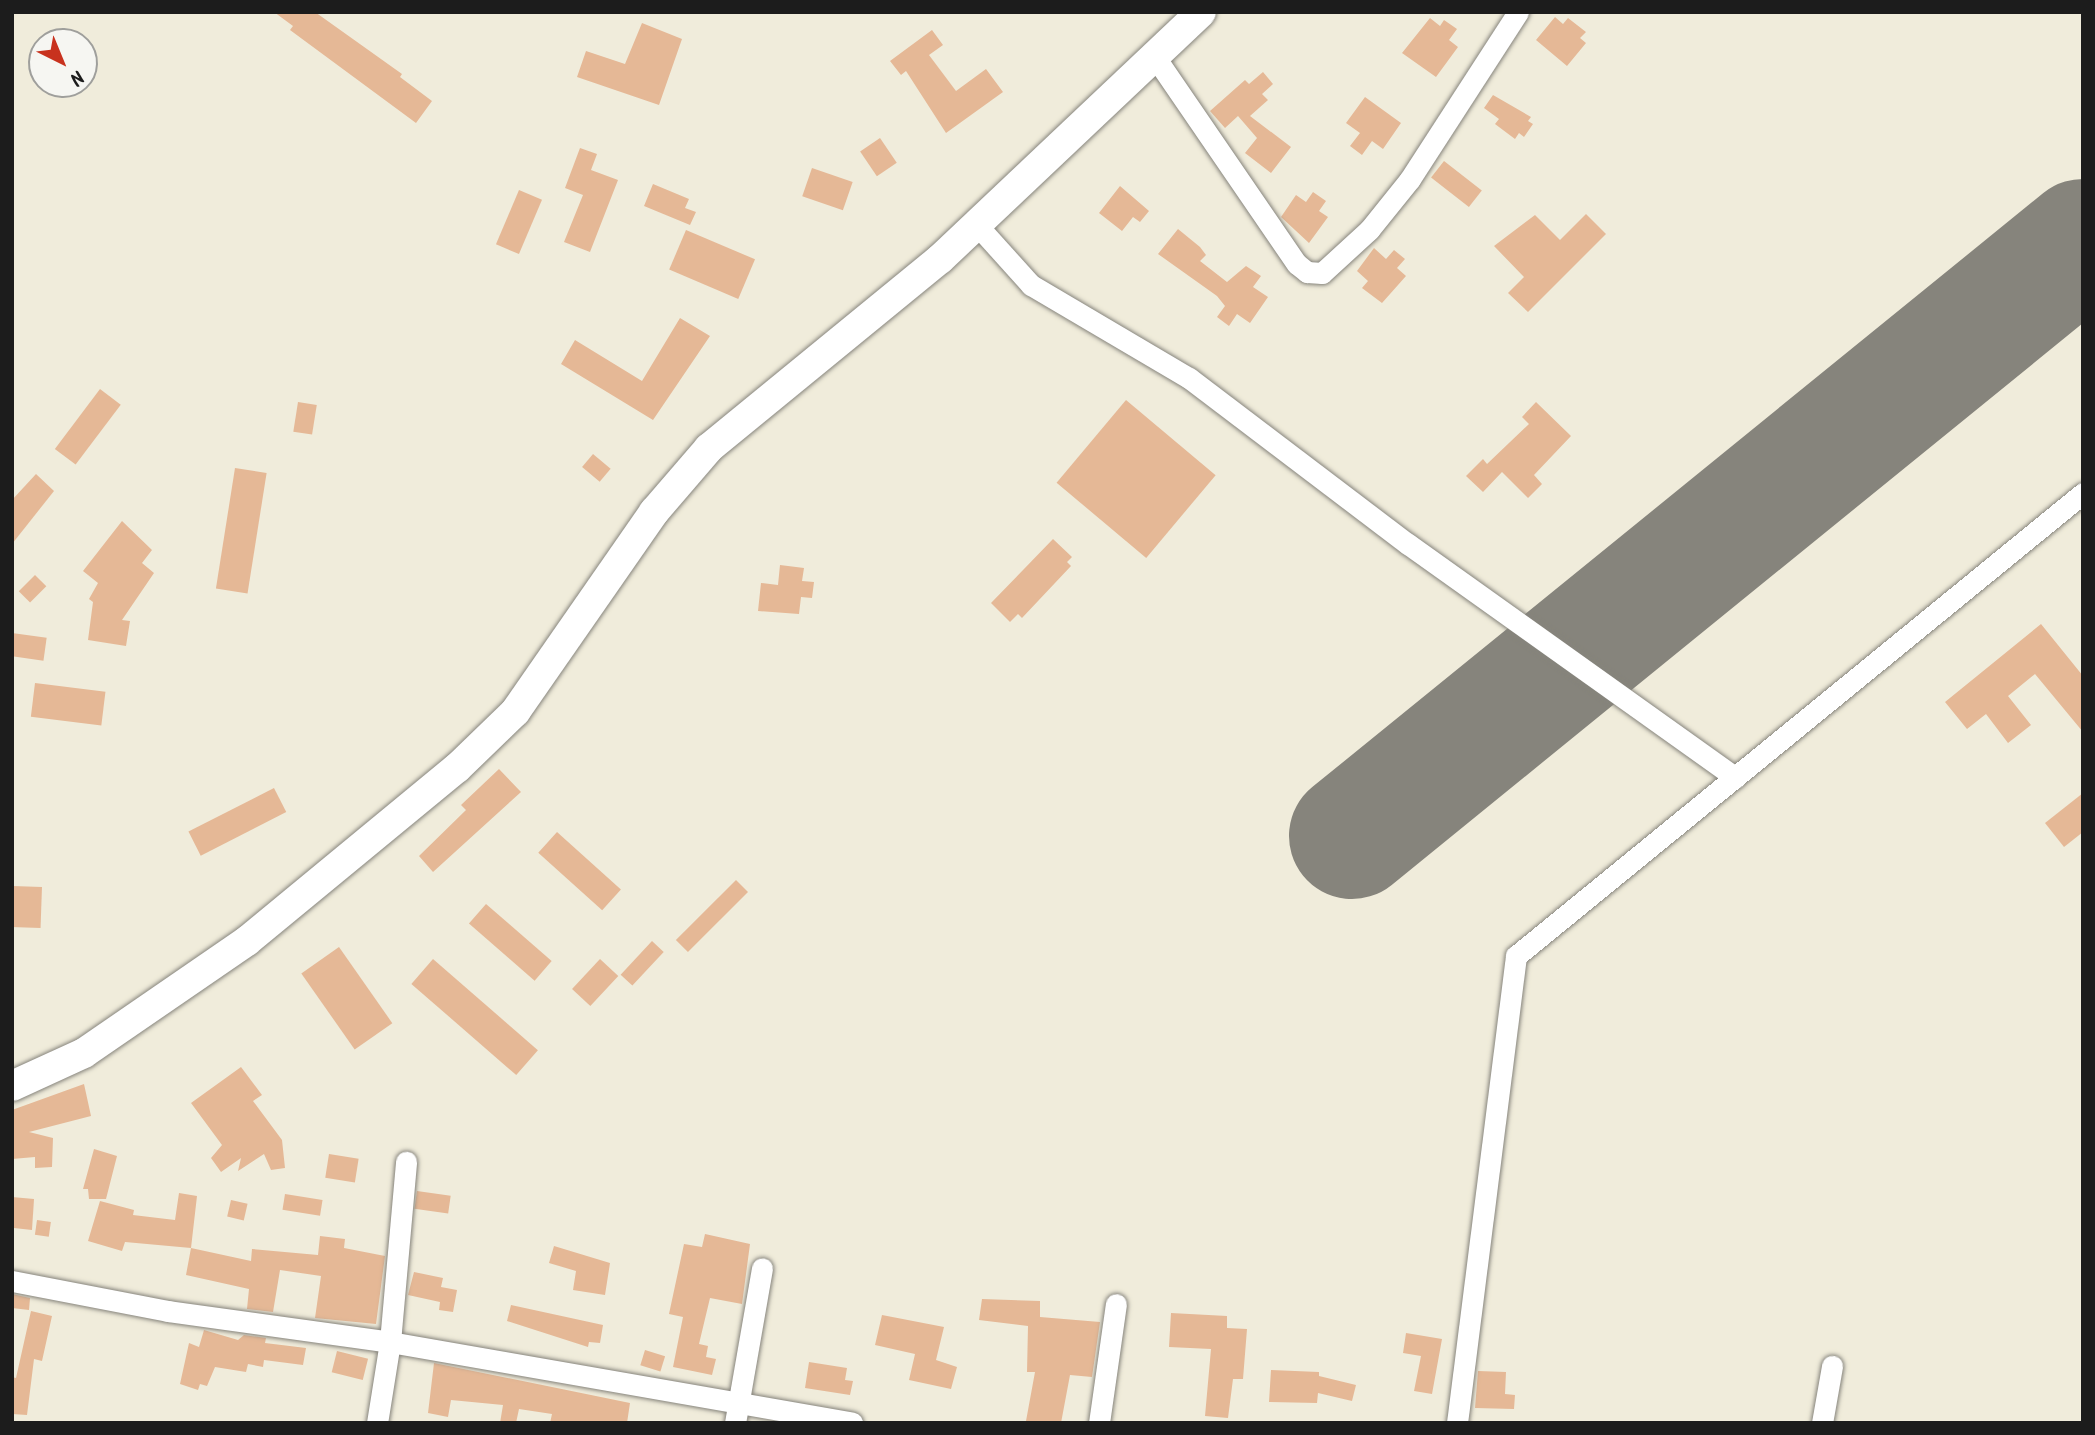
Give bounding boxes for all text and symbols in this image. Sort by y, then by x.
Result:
north arrow [28,28,98,98]
text: N [61,62,91,92]

